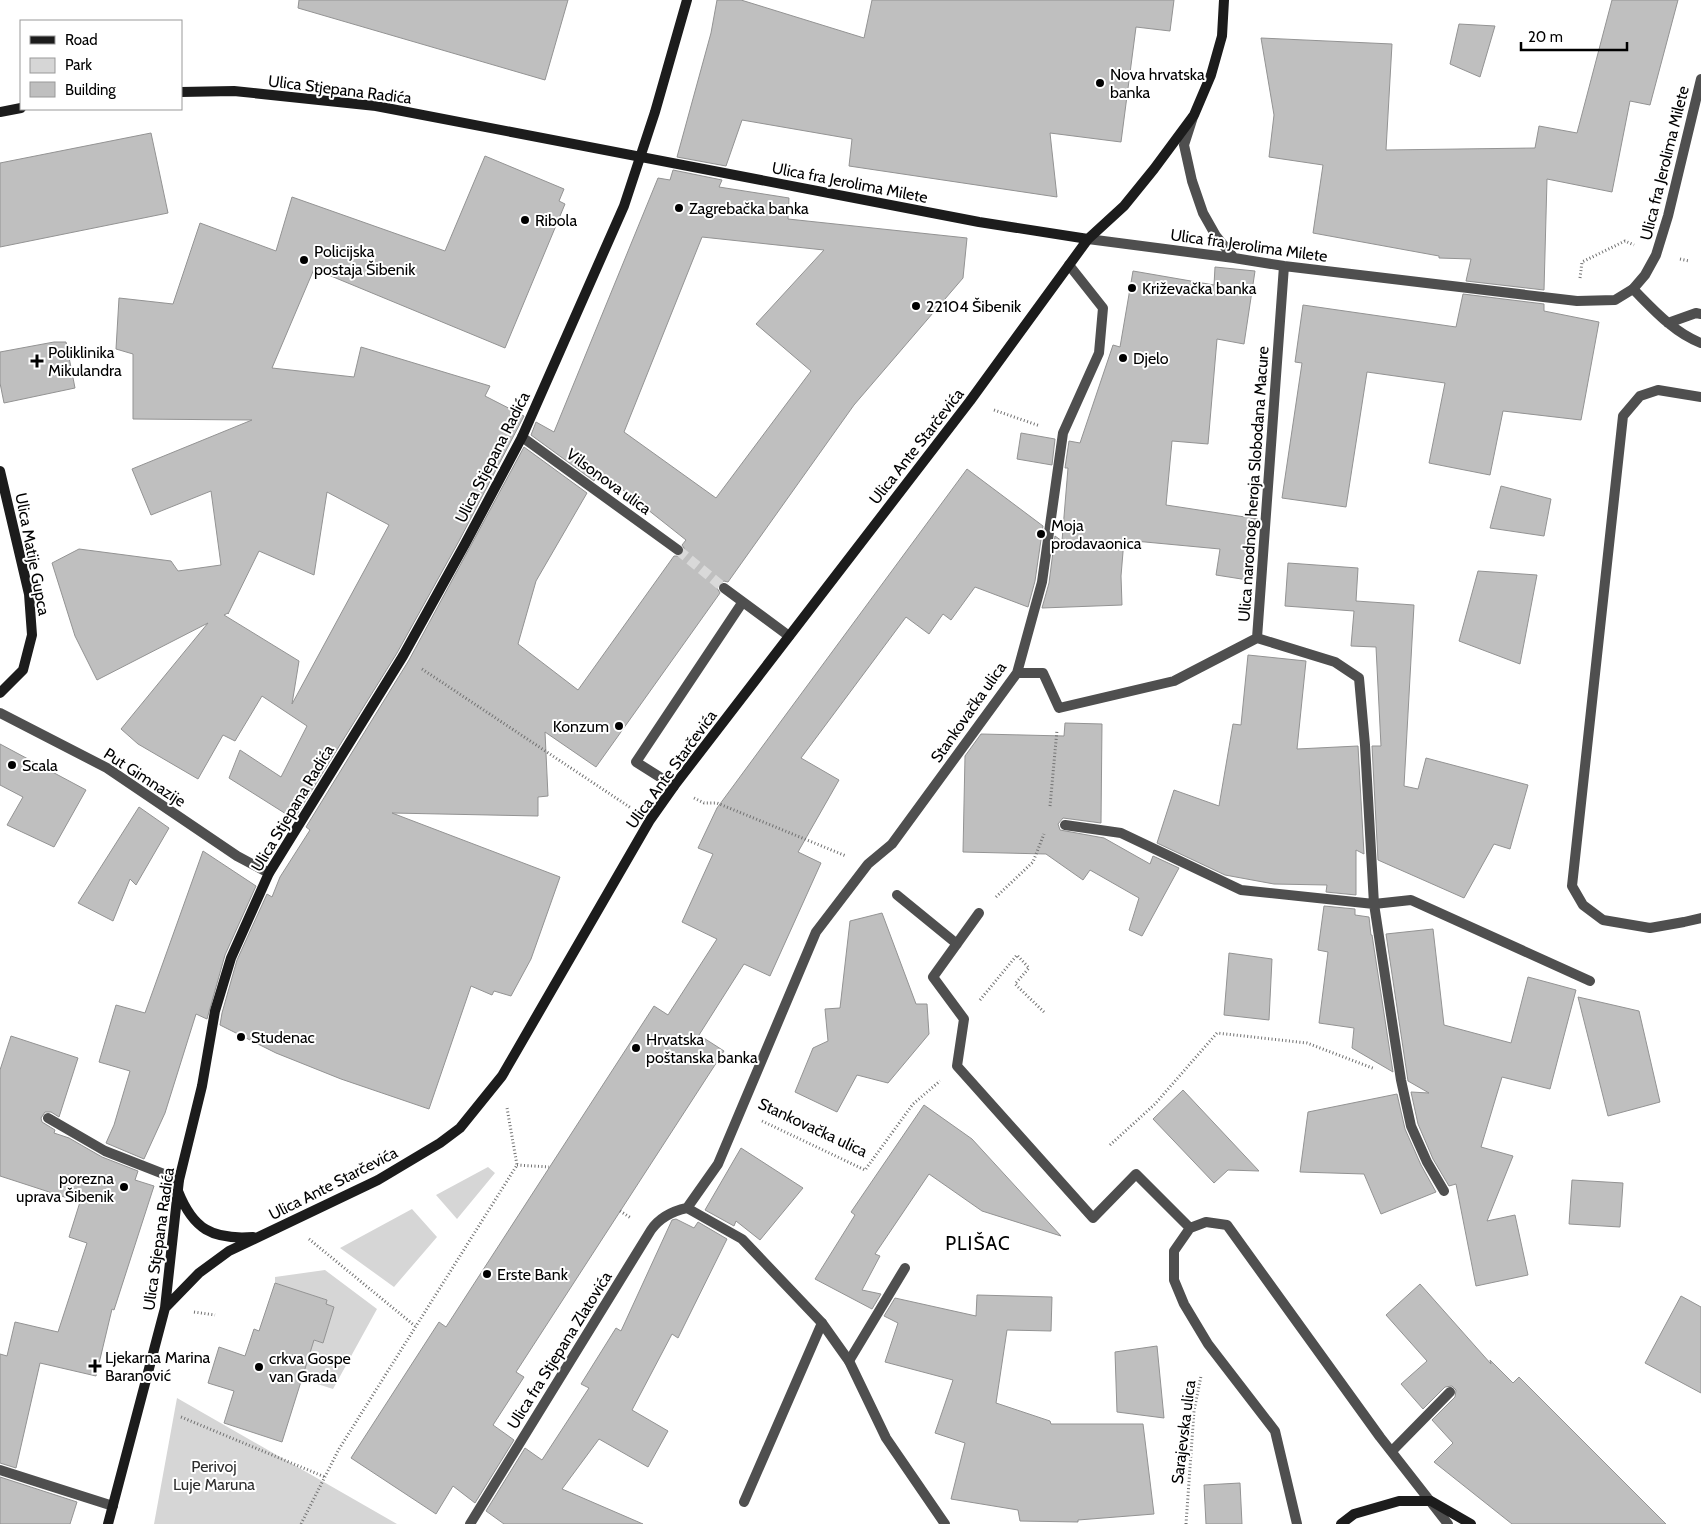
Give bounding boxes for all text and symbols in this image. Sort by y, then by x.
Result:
legend [20,20,182,110]
scale bar [1521,20,1627,52]
text: 20 m [1528,28,1563,46]
text: Road [65,31,98,49]
text: Park [65,56,92,74]
place label: Nova hrvatska banka [1110,65,1205,102]
street label: Ulica Stjepana Radića [267,71,413,108]
marker: Nova hrvatska banka [1094,77,1106,89]
text: Building [65,81,116,99]
street label: Ulica fra Jerolima Milete [1636,84,1693,242]
street label: Ulica fra Jerolima Milete [770,158,929,207]
place label: Zagrebačka banka [689,199,809,218]
marker: Zagrebačka banka [673,202,685,214]
place label: Ribola [535,211,577,230]
marker: Ribola [519,214,531,226]
street label: Ulica fra Jerolima Milete [1169,225,1329,266]
place label: Policijska postaja Šibenik [314,242,416,279]
marker: Policijska postaja Šibenik [298,254,310,266]
place label: Križevačka banka [1142,279,1257,298]
marker: Križevačka banka [1126,282,1138,294]
place label: 22104 Šibenik [926,297,1022,316]
marker: 22104 Šibenik [910,300,922,312]
place label: Poliklinika Mikulandra [48,343,122,380]
street label: Ulica narodnog heroja Slobodana Macure [1234,346,1273,622]
place label: Djelo [1133,349,1169,368]
marker: Djelo [1117,352,1129,364]
marker: Poliklinika Mikulandra [30,354,44,368]
street label: Ulica Ante Starčevića [865,384,968,508]
street label: Ulica Stjepana Radića [451,388,534,526]
street label: Vilsonova ulica [563,444,655,519]
street label: Ulica Matije Gupca [11,491,54,617]
place label: Moja prodavaonica [1051,516,1142,553]
marker: Moja prodavaonica [1035,528,1047,540]
street label: Stankovačka ulica [927,658,1010,766]
street label: Ulica Ante Starčevića [622,706,721,832]
place label: Konzum [553,717,609,736]
marker: Konzum [613,720,625,732]
street label: Ulica Stjepana Radića [247,741,338,875]
street label: Put Gimnazije [100,744,189,811]
place label: Scala [22,756,58,775]
marker: Scala [6,759,18,771]
place label: Studenac [251,1028,315,1047]
place label: Hrvatska poštanska banka [646,1030,758,1067]
marker: Studenac [235,1031,247,1043]
marker: Hrvatska poštanska banka [630,1042,642,1054]
street label: Stankovačka ulica [755,1094,871,1161]
street label: Ulica Ante Starčevića [266,1143,401,1224]
street label: Ulica Stjepana Radića [139,1166,178,1312]
place label: porezna uprava Šibenik [16,1169,115,1206]
marker: porezna uprava Šibenik [118,1181,130,1193]
district label: PLIŠAC [945,1231,1011,1255]
place label: Erste Bank [497,1265,569,1284]
marker: Erste Bank [481,1268,493,1280]
street label: Ulica fra Stjepana Zlatovića [503,1268,616,1432]
place label: Ljekarna Marina Baranović [105,1348,211,1385]
place label: crkva Gospe van Grada [269,1349,351,1386]
marker: Ljekarna Marina Baranović [89,1360,101,1372]
marker: crkva Gospe van Grada [253,1361,265,1373]
street label: Sarajevska ulica [1168,1379,1199,1485]
park label: Perivoj Luje Maruna [173,1457,255,1494]

